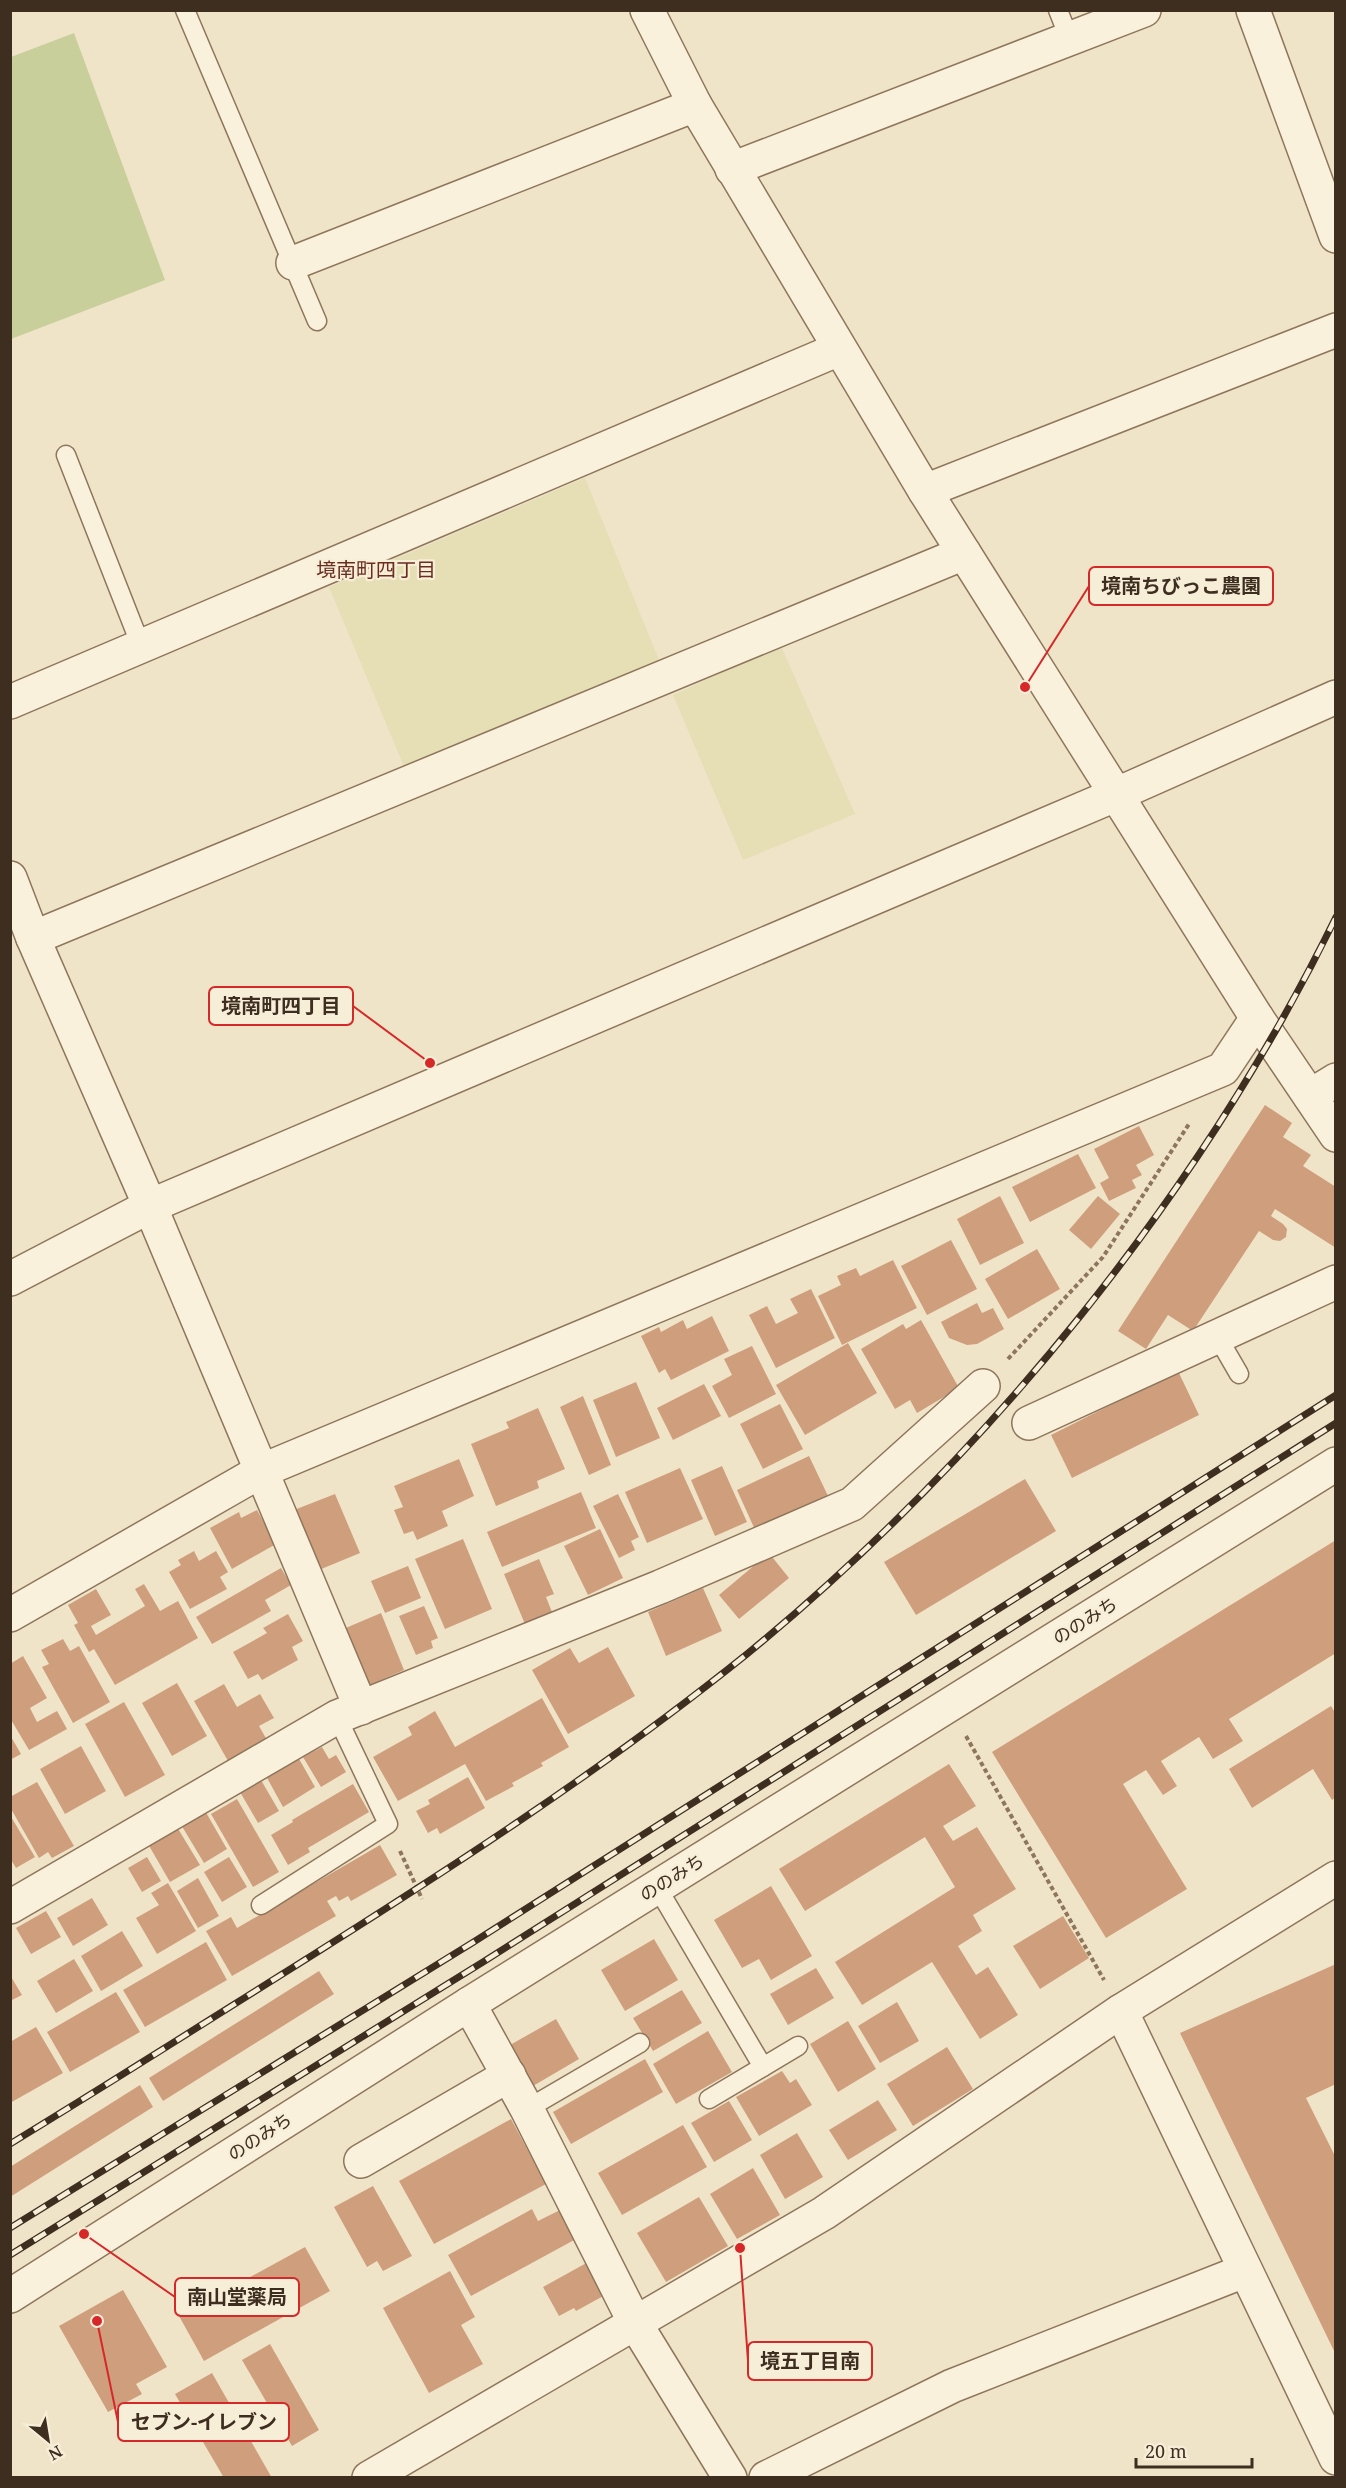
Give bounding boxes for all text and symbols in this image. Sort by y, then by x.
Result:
district label: 境南町四丁目 [316,556,436,583]
callout: 境南ちびっこ農園 [1089,567,1273,605]
text: 境南ちびっこ農園 [1101,572,1261,599]
callout: 境南町四丁目 [209,987,353,1025]
text: 境南町四丁目 [221,992,341,1019]
street label: ののみち [1048,1591,1121,1649]
street label: ののみち [635,1848,708,1906]
street label: ののみち [223,2106,296,2166]
callout: 南山堂薬局 [175,2278,299,2316]
text: 南山堂薬局 [187,2283,287,2310]
callout: 境五丁目南 [748,2342,872,2380]
text: 境五丁目南 [760,2347,860,2374]
callout: セブン-イレブン [118,2403,289,2441]
text: セブン-イレブン [131,2408,277,2435]
north arrow [18,2410,78,2470]
scale bar [1136,2431,1252,2469]
text: 20 m [1145,2439,1187,2463]
text: N [44,2440,66,2466]

